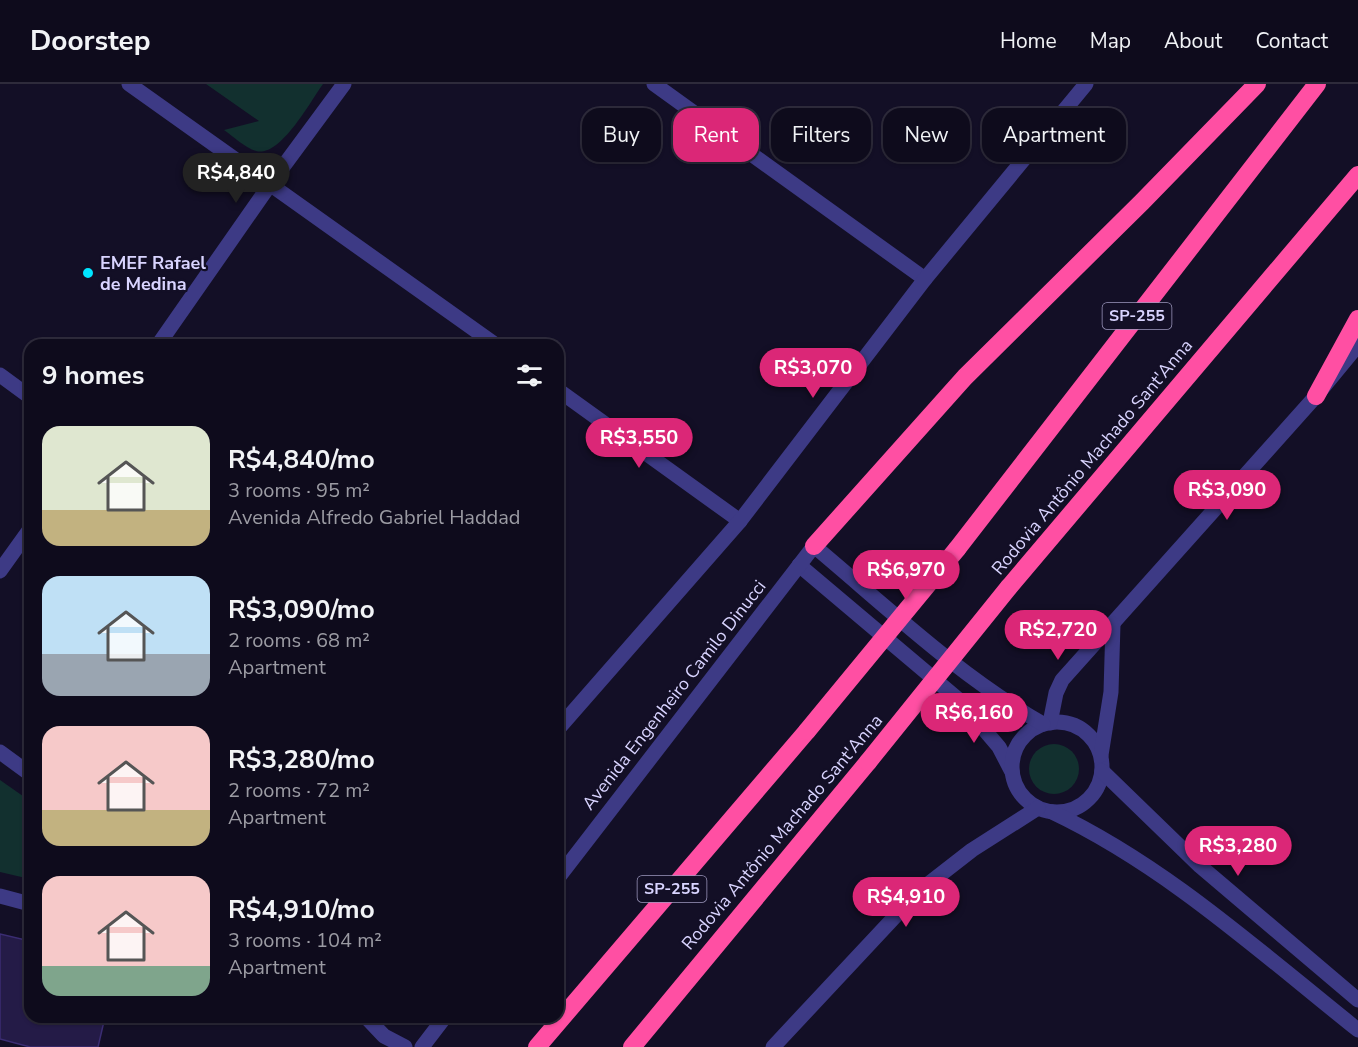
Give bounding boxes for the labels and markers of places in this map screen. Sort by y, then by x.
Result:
pin: R$4,840 [181,153,291,204]
place label: EMEF Rafael de Medina [100,251,206,296]
marker: EMEF Rafael de Medina [81,266,95,280]
pin: R$3,070 [758,348,868,399]
pin: R$3,550 [584,418,694,469]
pin: R$3,090 [1172,470,1282,521]
pin: R$6,970 [851,550,961,601]
pin: R$2,720 [1003,610,1113,661]
pin: R$6,160 [919,693,1029,744]
pin: R$3,280 [1183,826,1293,877]
pin: R$4,910 [851,877,961,928]

